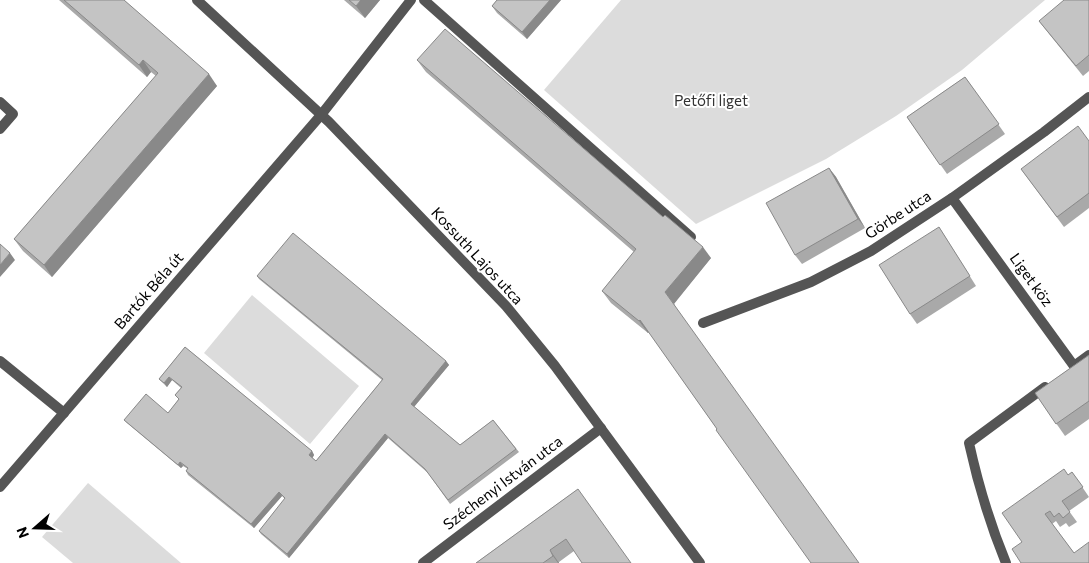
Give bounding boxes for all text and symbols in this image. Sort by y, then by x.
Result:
park label: Petőfi liget [674,91,748,109]
street label: Görbe utca [861,186,934,242]
street label: Kossuth Lajos utca [428,203,527,308]
street label: Bartók Béla út [110,248,187,333]
street label: Liget köz [1006,249,1057,310]
street label: Széchenyi István utca [439,432,566,533]
north arrow [10,503,60,553]
text: N [13,525,32,540]

